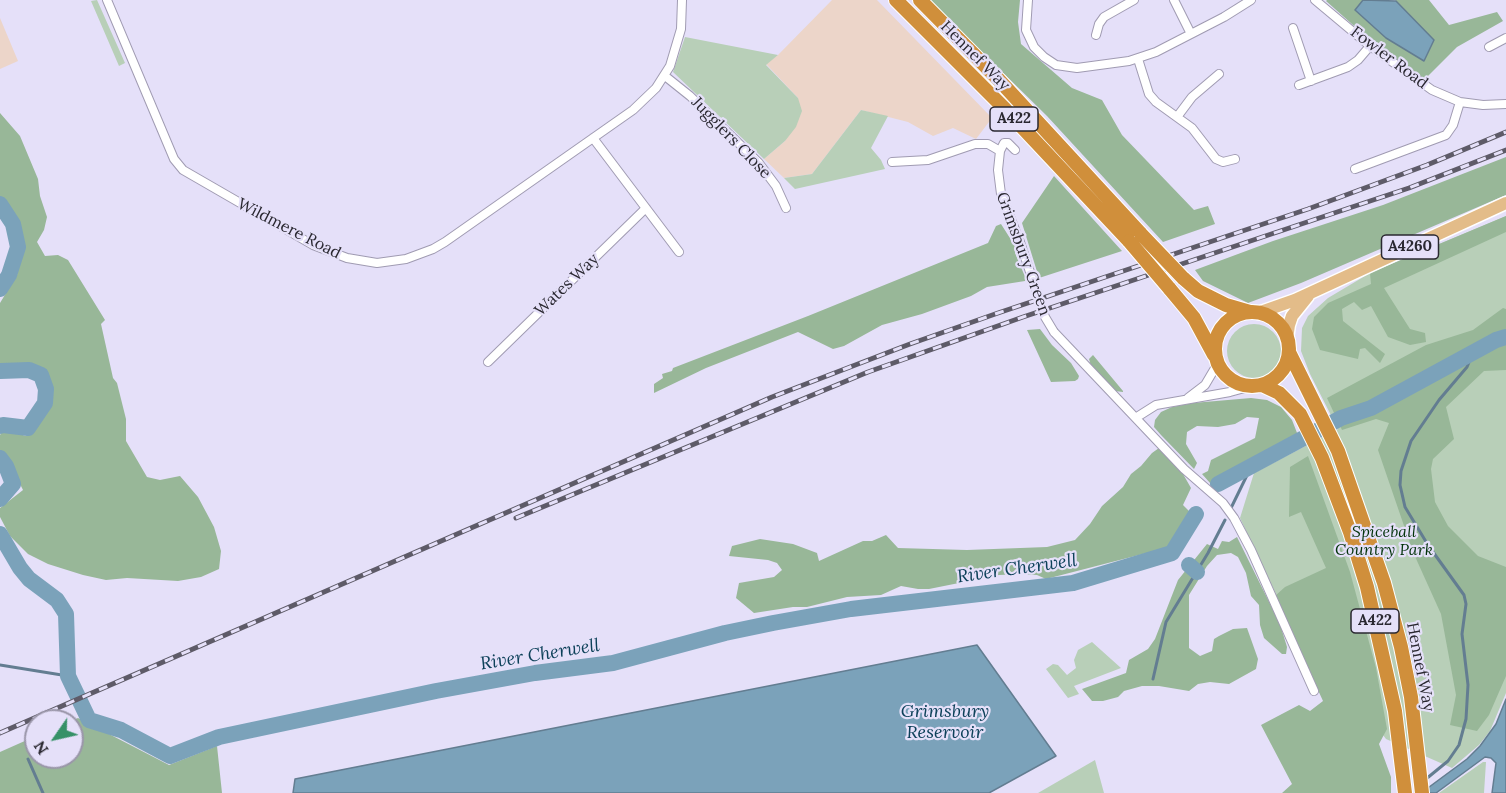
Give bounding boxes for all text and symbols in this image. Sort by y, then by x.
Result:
street label: Hennef Way [936,17,1014,95]
street label: Fowler Road [1347,23,1431,93]
street label: Jugglers Close [687,93,775,183]
road number: A422 [990,107,1038,131]
street label: Grimsbury Green [992,190,1054,318]
street label: Wildmere Road [234,195,344,263]
road number: A4260 [1382,235,1438,259]
street label: Wates Way [531,250,603,320]
park label: Spiceball Country Park [1335,522,1433,560]
water label: River Cherwell [956,550,1078,588]
road number: A422 [1351,609,1399,633]
street label: Hennef Way [1402,621,1438,713]
water label: River Cherwell [479,635,601,675]
water label: Grimsbury Reservoir [901,701,989,744]
north arrow [24,709,84,769]
text: N [29,737,52,759]

